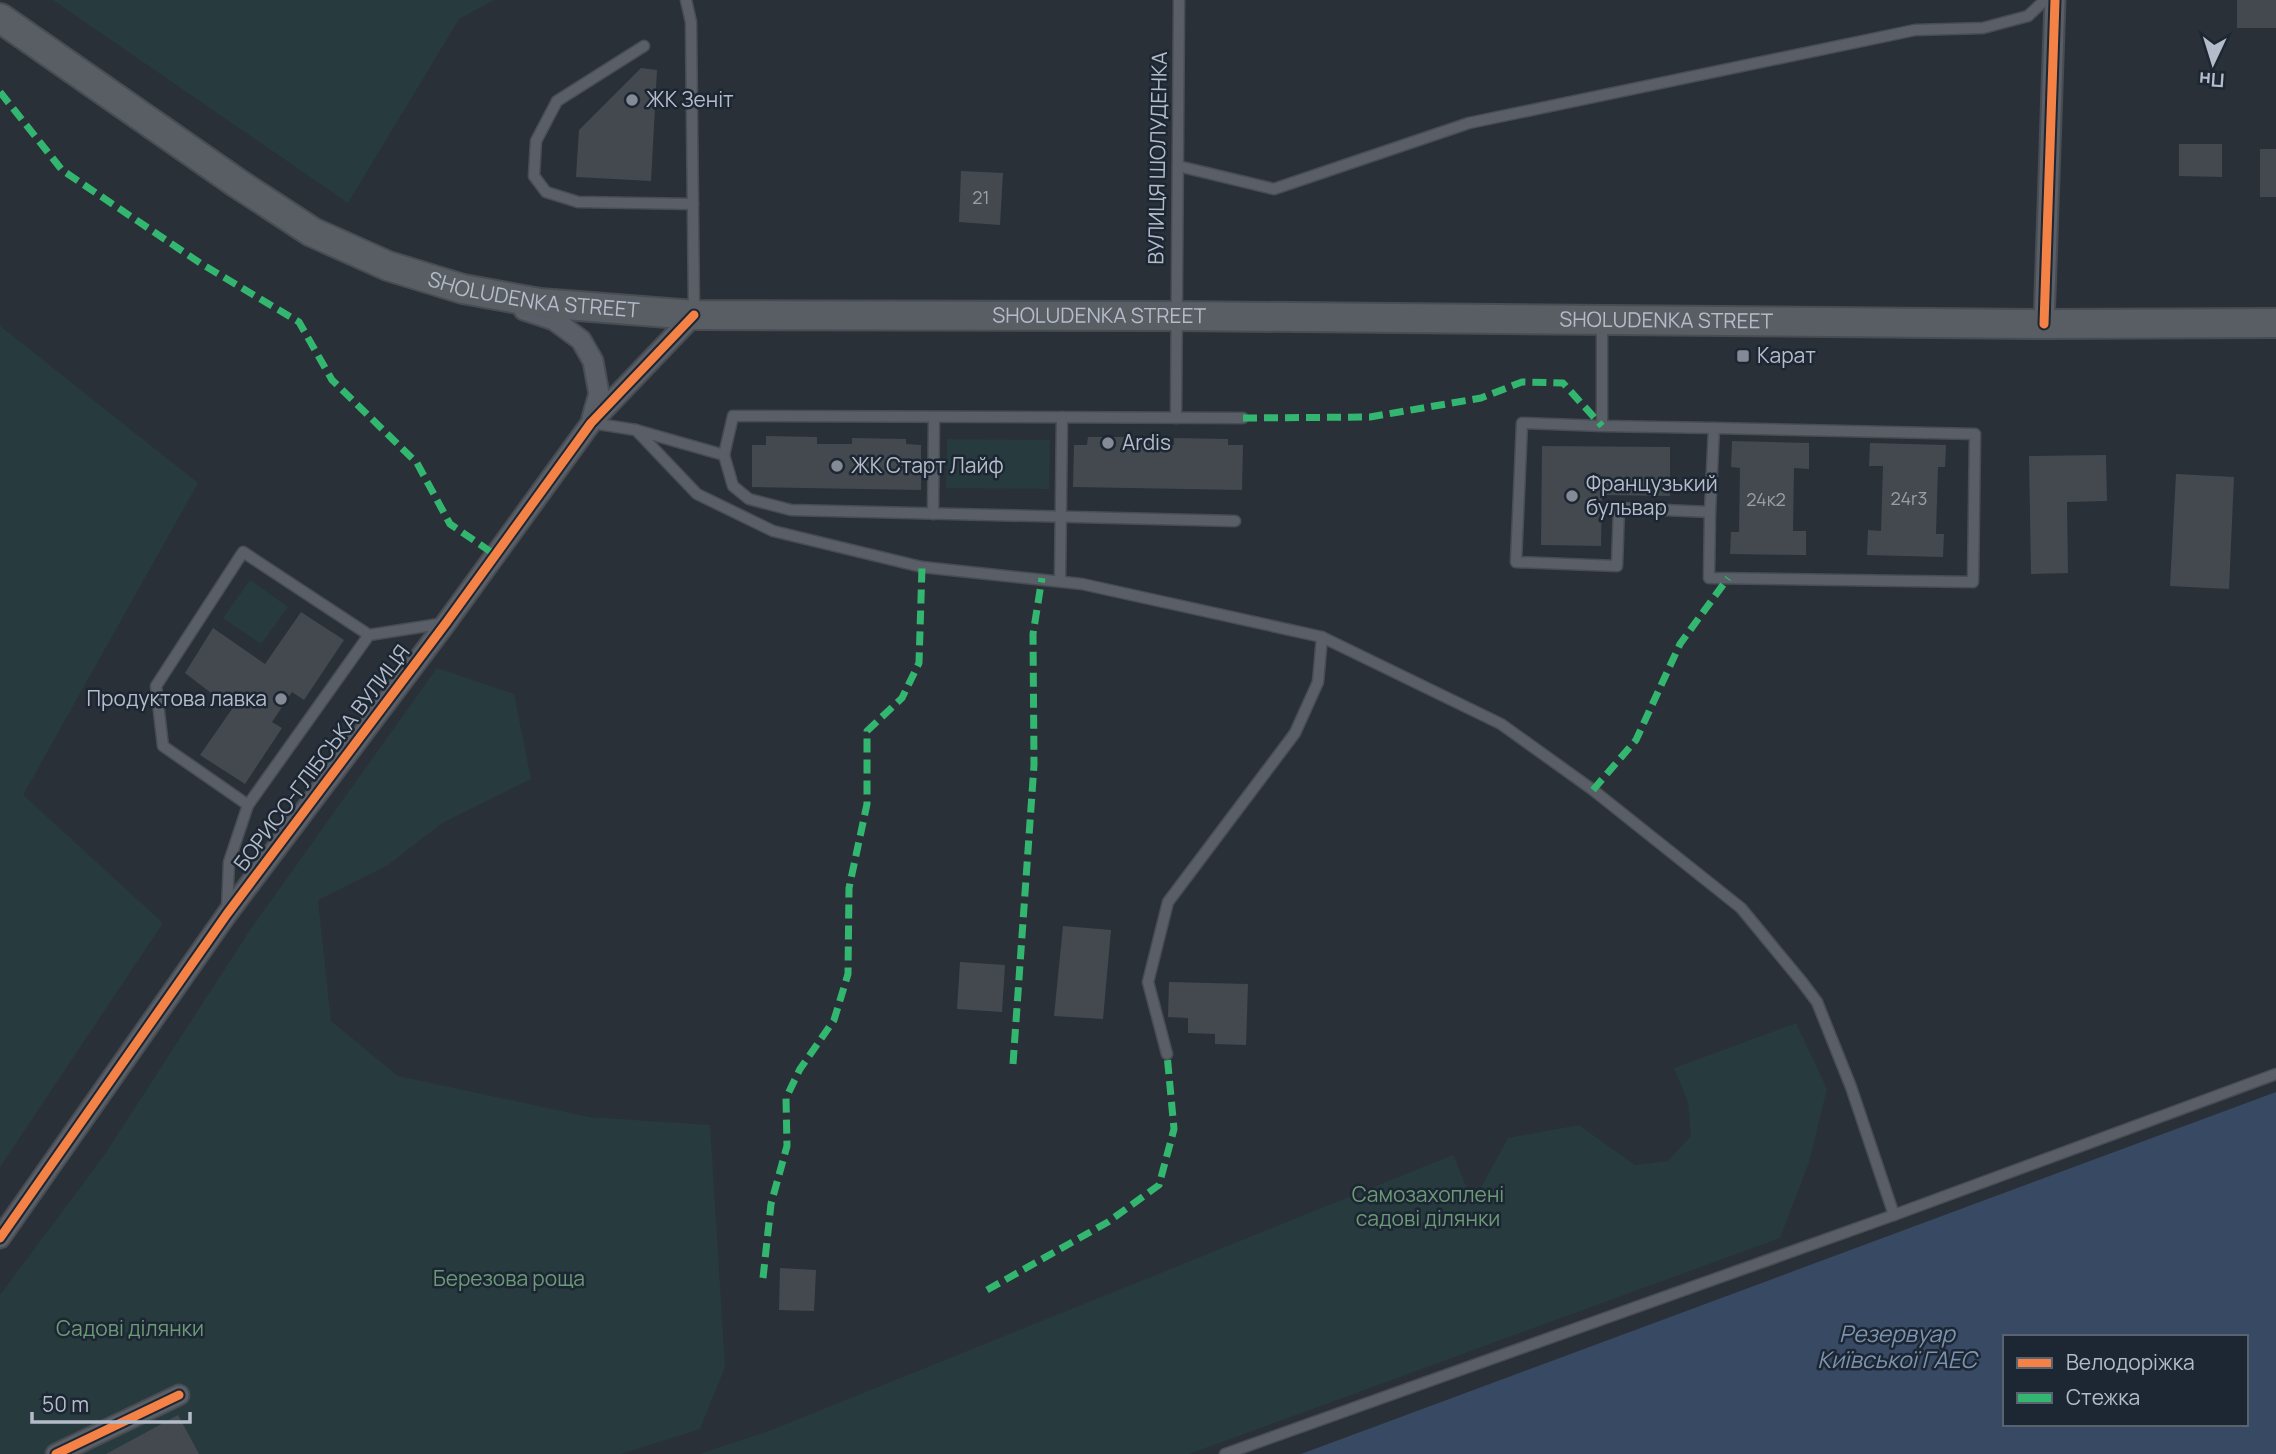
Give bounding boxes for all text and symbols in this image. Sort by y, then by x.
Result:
north arrow [2178,28,2248,98]
street label: ВУЛИЦЯ ШОЛУДЕНКА [1141,51,1173,265]
text: Пн [2198,66,2225,94]
place label: ЖК Зеніт [646,85,734,113]
marker: ЖК Зеніт [624,92,640,108]
house number: 21 [972,185,990,209]
street label: SHOLUDENKA STREET [425,264,641,324]
street label: SHOLUDENKA STREET [992,301,1207,329]
street label: SHOLUDENKA STREET [1559,305,1774,335]
place label: Карат [1757,341,1816,369]
marker: Карат [1735,348,1751,364]
place label: Ardis [1122,428,1171,456]
marker: Ardis [1100,435,1116,451]
place label: ЖК Старт Лайф [851,451,1004,479]
marker: ЖК Старт Лайф [829,458,845,474]
place label: Французький бульвар [1586,469,1718,521]
house number: 24r3 [1891,486,1927,510]
house number: 24к2 [1746,487,1786,511]
marker: Французький бульвар [1564,488,1580,504]
street label: БОРИСО-ГЛІБСЬКА ВУЛИЦЯ [227,639,415,876]
place label: Продуктова лавка [87,684,267,712]
marker: Продуктова лавка [273,691,289,707]
park label: Самозахоплені садові ділянки [1352,1180,1504,1232]
park label: Березова роща [433,1264,585,1292]
park label: Садові ділянки [56,1314,204,1342]
water label: Резервуар Київської ГАЕС [1817,1317,1979,1375]
legend [2003,1335,2248,1426]
text: Велодоріжка [2066,1348,2195,1376]
scale bar [32,1380,189,1424]
text: Стежка [2066,1383,2140,1411]
text: 50 m [42,1390,89,1418]

